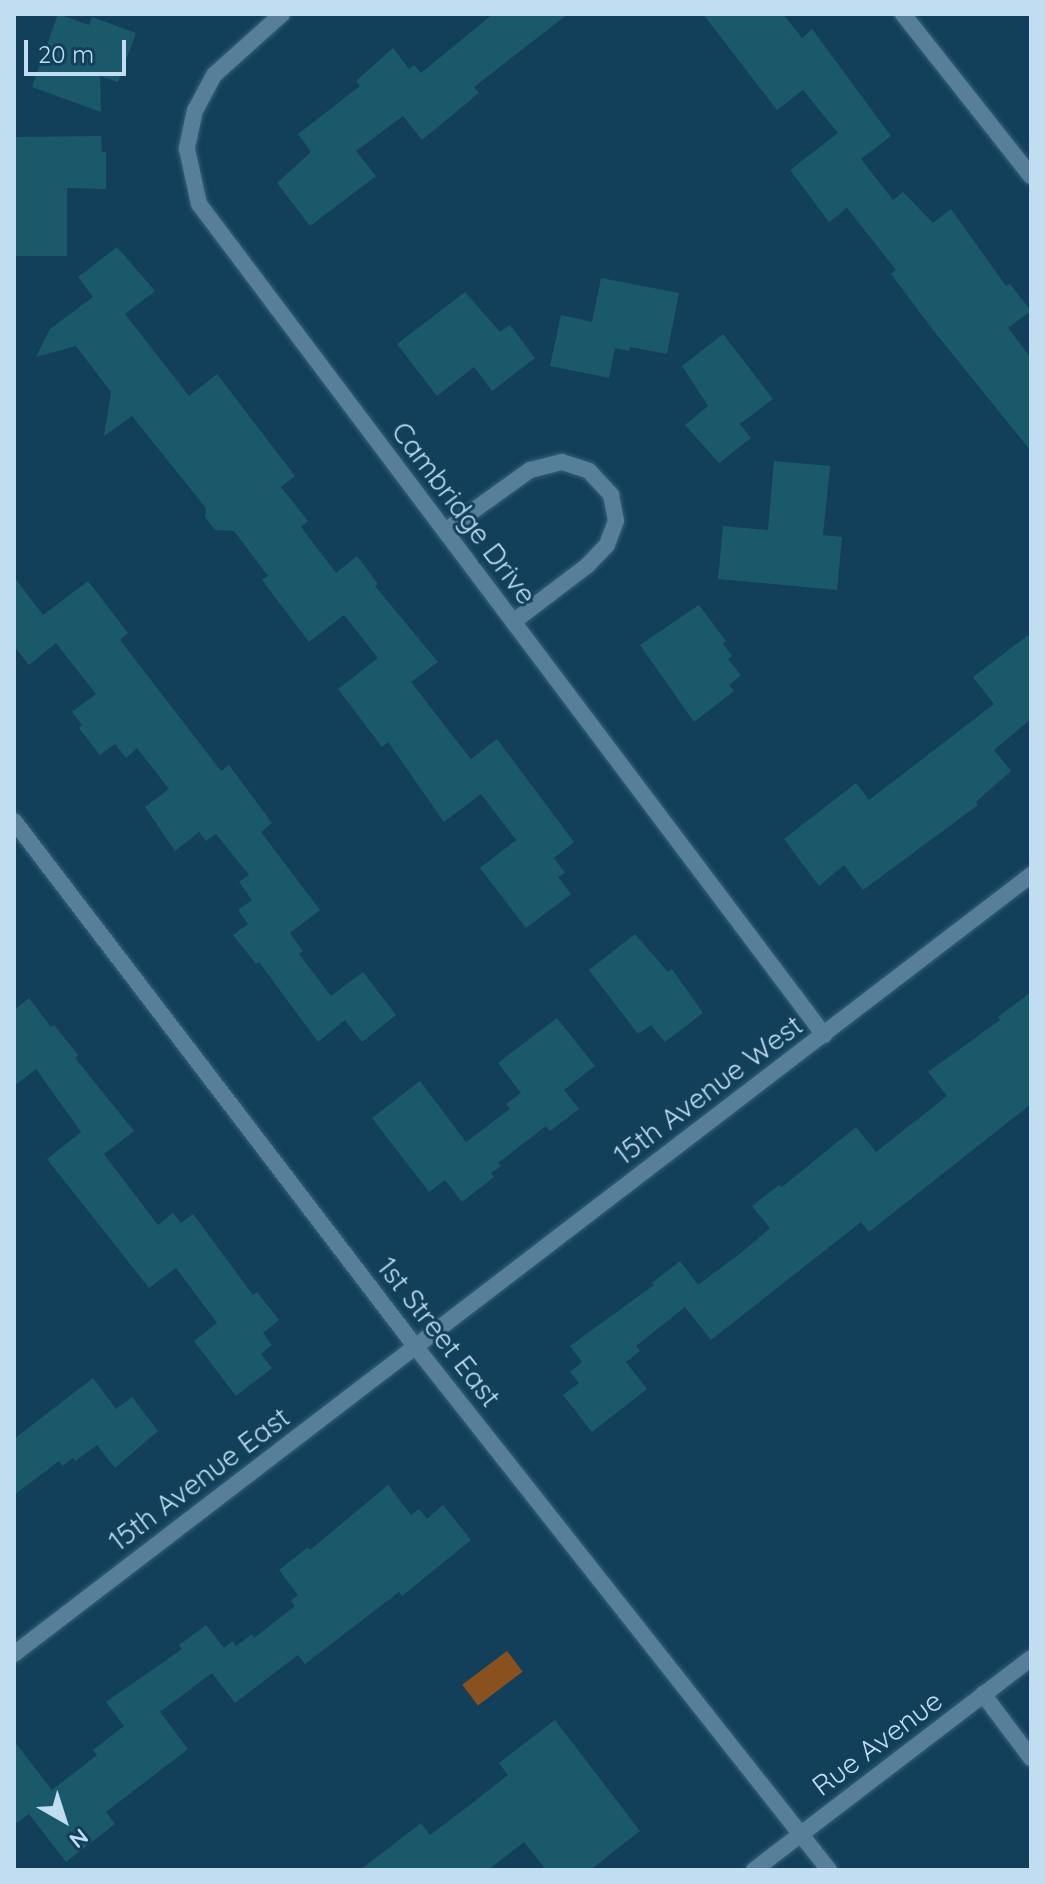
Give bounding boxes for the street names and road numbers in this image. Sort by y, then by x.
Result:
street label: Cambridge Drive [385,415,543,611]
street label: 15th Avenue West [607,1008,809,1172]
street label: 1st Street East [370,1251,508,1413]
street label: 15th Avenue East [102,1400,296,1558]
street label: Rue Avenue [806,1683,948,1803]

